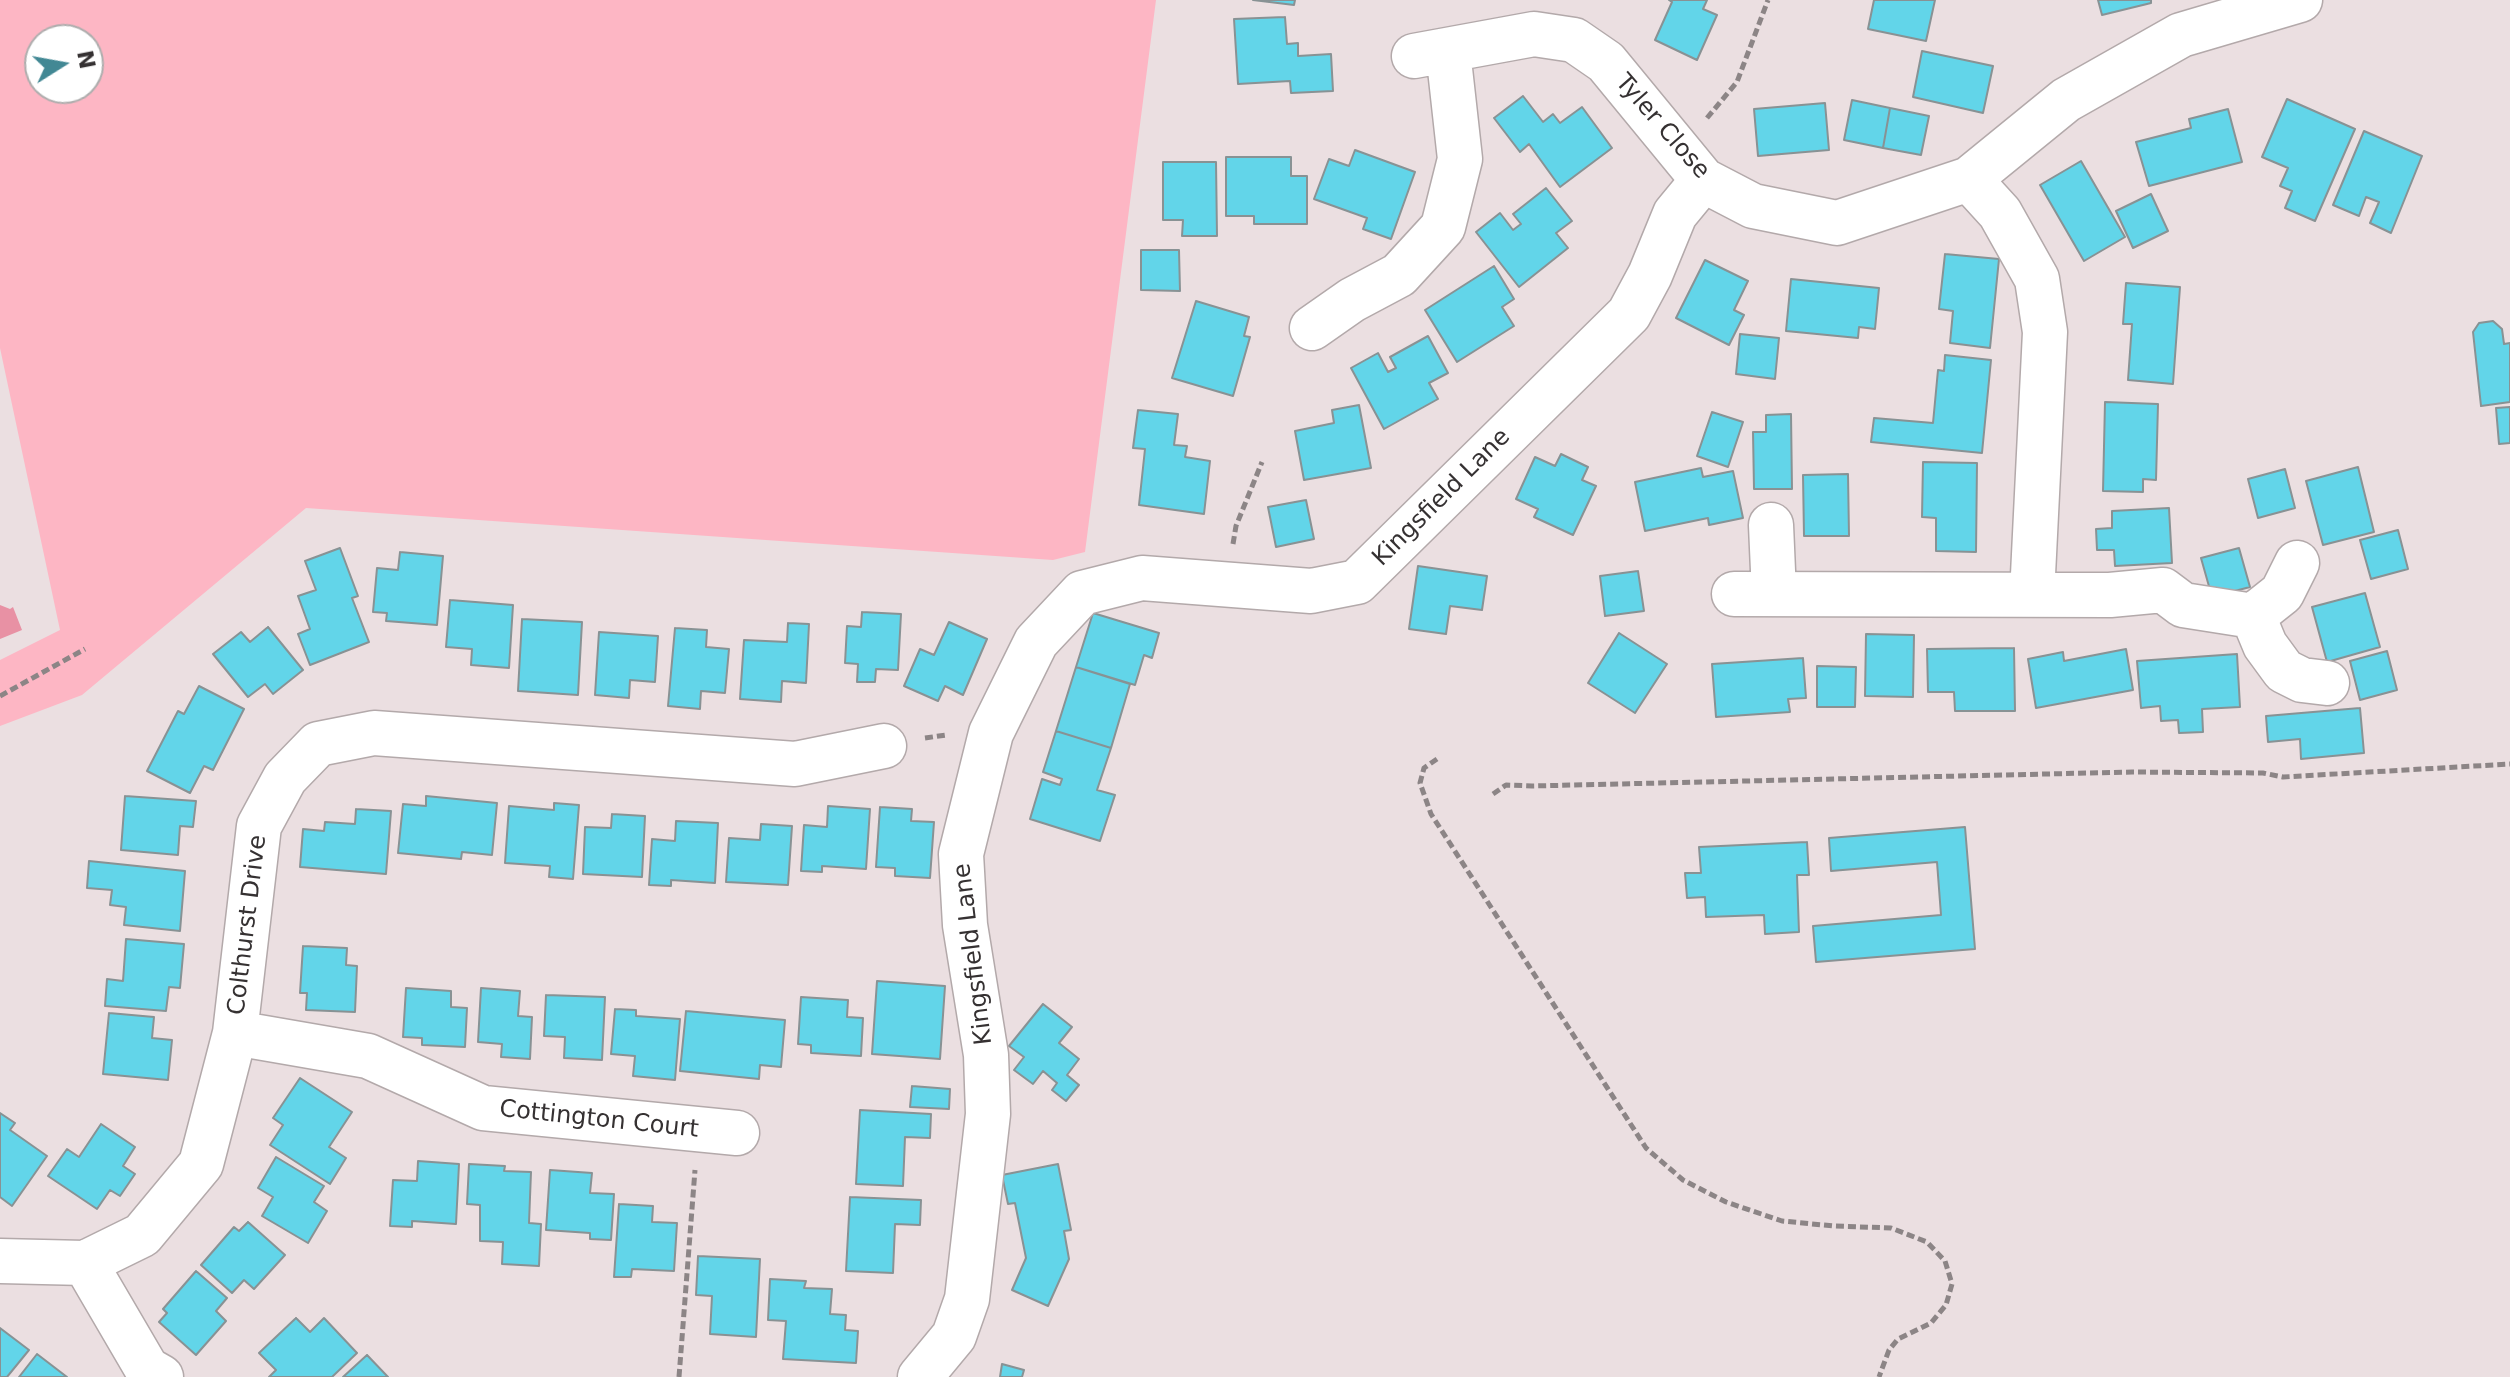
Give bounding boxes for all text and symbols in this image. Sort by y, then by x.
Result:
north arrow [24,24,104,104]
text: N [72,48,100,71]
street label: Tyler Close [1609,69,1715,185]
street label: Kingsfield Lane [1367,423,1517,573]
street label: Colthurst Drive [223,833,273,1017]
street label: Kingsfield Lane [949,862,999,1046]
street label: Cottington Court [498,1095,700,1145]

